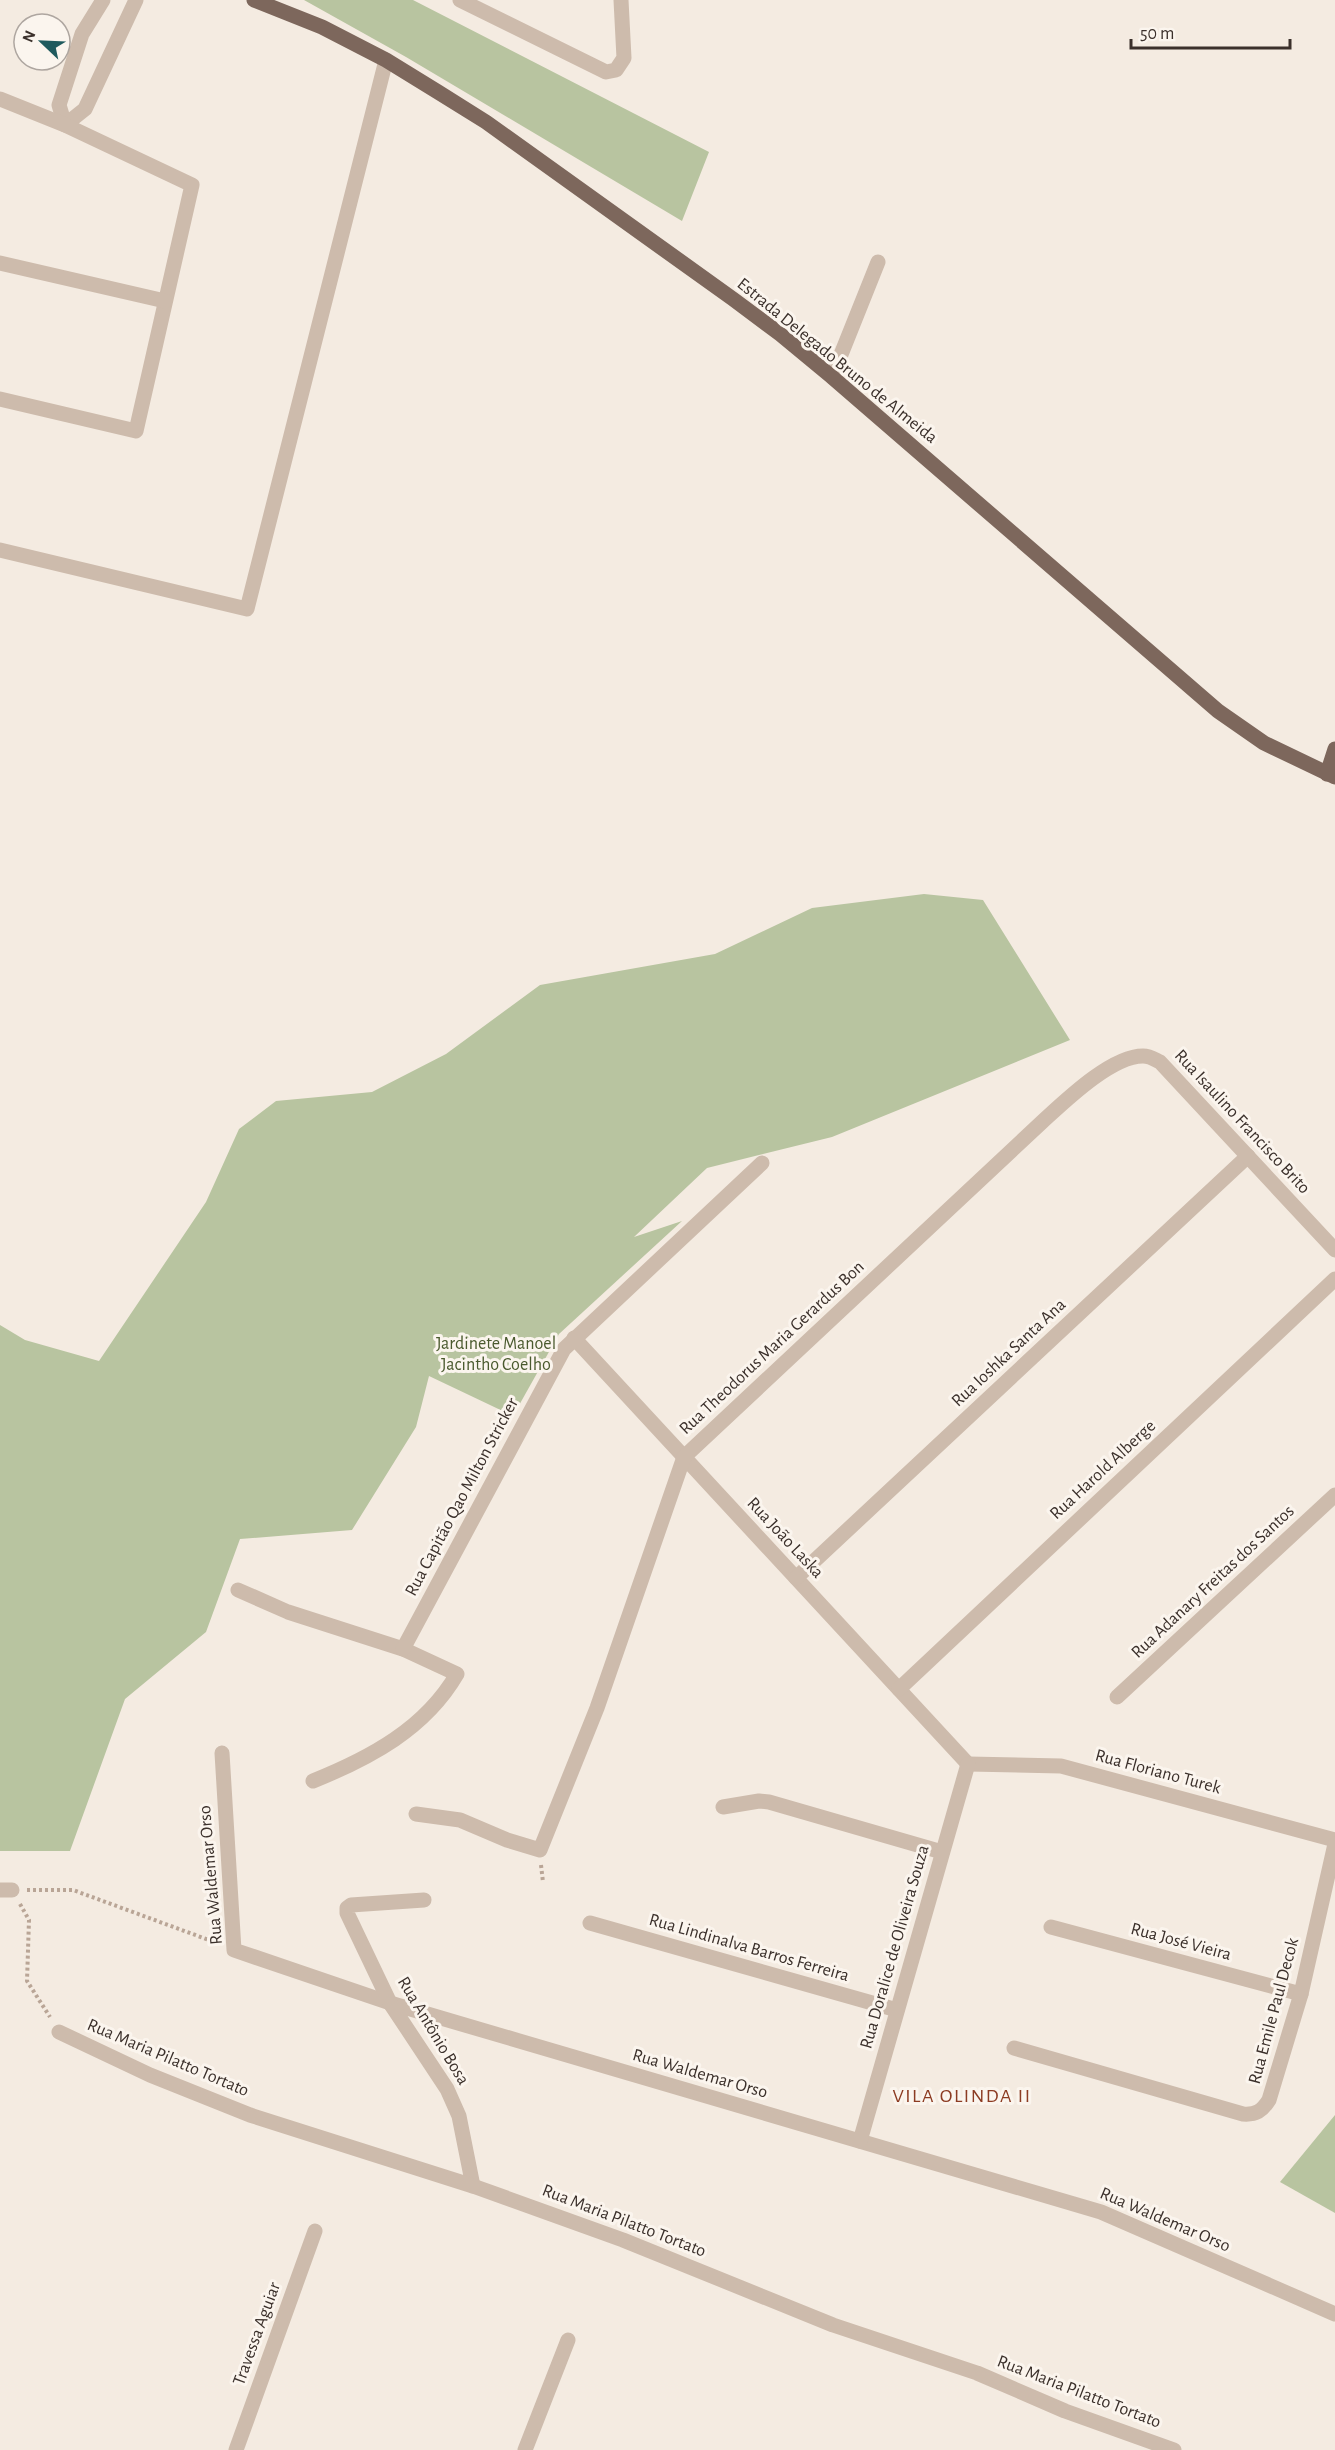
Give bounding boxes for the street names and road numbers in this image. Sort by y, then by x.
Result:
street label: Estrada Delegado Bruno de Almeida [734,275,940,447]
street label: Rua Isaulino Francisco Brito [1171,1047,1313,1198]
street label: Rua Theodorus Maria Gerardus Bon [676,1258,868,1438]
street label: Rua Ioshka Santa Ana [948,1296,1070,1410]
street label: Rua Capitão Qao Milton Stricker [402,1395,522,1599]
street label: Rua Harold Alberge [1047,1417,1159,1523]
street label: Rua João Laska [743,1494,827,1582]
street label: Rua Adanary Freitas dos Santos [1128,1502,1298,1662]
street label: Rua Floriano Turek [1093,1747,1223,1798]
street label: Rua Waldemar Orso [196,1805,226,1945]
street label: Rua Doralice de Oliveira Souza [857,1843,933,2051]
street label: Rua Lindinalva Barros Ferreira [647,1911,851,1985]
street label: Rua José Vieira [1129,1920,1233,1964]
street label: Rua Emile Paul Decok [1246,1935,1302,2086]
street label: Rua Antônio Bosa [394,1974,472,2088]
street label: Rua Maria Pilatto Tortato [85,2016,252,2100]
street label: Rua Waldemar Orso [630,2046,770,2102]
street label: Rua Maria Pilatto Tortato [540,2181,708,2261]
street label: Rua Waldemar Orso [1097,2184,1233,2256]
street label: Travessa Aguiar [230,2280,284,2388]
street label: Rua Maria Pilatto Tortato [995,2352,1163,2432]

